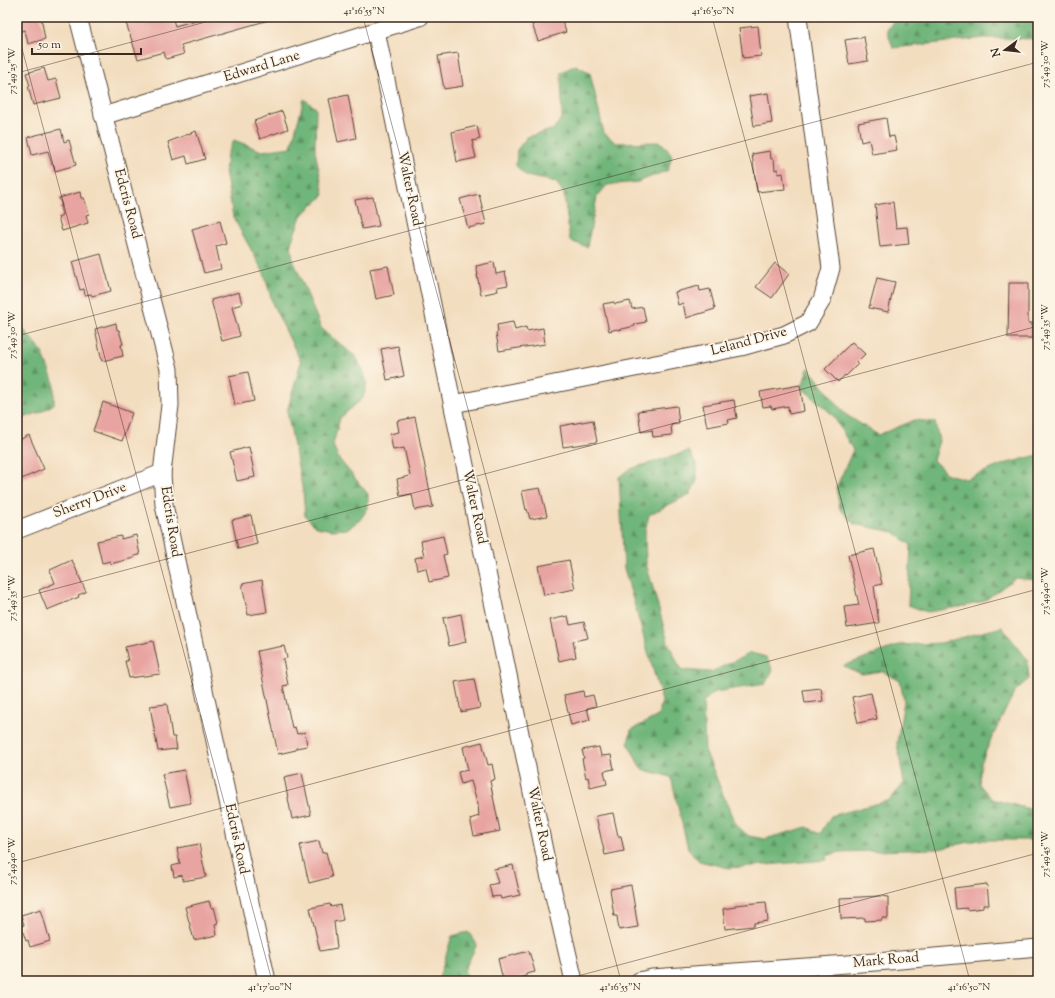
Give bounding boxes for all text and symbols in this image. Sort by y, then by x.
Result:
text: 41°16'55"N [343,4,385,19]
text: 41°16'50"N [692,4,734,19]
scale bar [32,30,141,56]
north arrow [985,30,1025,70]
text: 50 m [37,36,61,54]
text: 73°49'30"W [1038,40,1053,88]
street label: Edward Lane [221,46,303,88]
text: N [987,46,1005,60]
text: 73°49'25"W [5,48,20,94]
street label: Walter Road [391,150,427,228]
street label: Edcris Road [108,167,146,241]
text: 73°49'35"W [1038,304,1053,350]
text: 73°49'30"W [5,311,20,359]
street label: Leland Drive [709,322,789,362]
street label: Walter Road [456,468,492,546]
street label: Sherry Drive [50,478,130,524]
street label: Edcris Road [155,485,186,559]
text: 73°49'40"W [1038,567,1053,615]
text: 73°49'35"W [5,575,20,621]
street label: Walter Road [521,785,557,863]
street label: Edcris Road [219,802,253,876]
text: 73°49'45"W [1038,831,1053,877]
text: 73°49'40"W [5,837,20,885]
street label: Mark Road [852,948,920,974]
text: 41°17'00"N [248,980,292,995]
text: 41°16'55"N [599,980,641,995]
text: 41°16'50"N [948,980,990,995]

